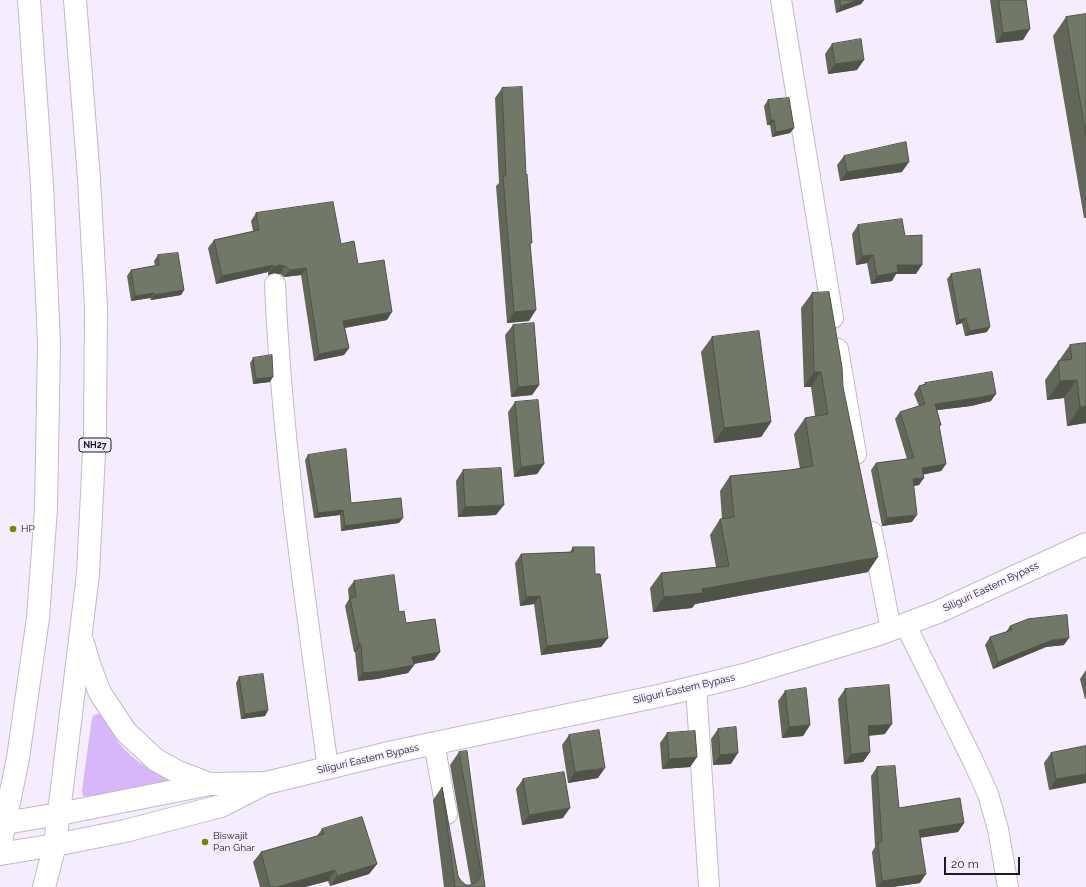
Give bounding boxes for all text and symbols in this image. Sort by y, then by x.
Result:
road number: NH27 [79,438,111,452]
place label: HP [21,523,35,535]
marker: HP [8,524,18,534]
street label: Siliguri Eastern Bypass [941,560,1041,614]
street label: Siliguri Eastern Bypass [632,671,736,707]
street label: Siliguri Eastern Bypass [316,741,420,777]
place label: Biswajit Pan Ghar [213,830,255,854]
marker: Biswajit Pan Ghar [200,837,210,847]
scale bar [946,849,1022,875]
text: 20 m [951,857,979,871]

